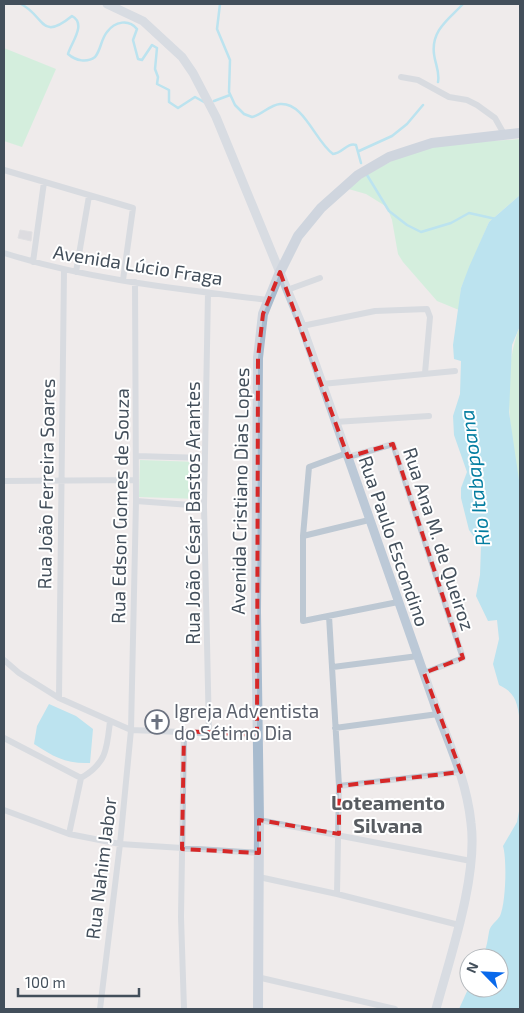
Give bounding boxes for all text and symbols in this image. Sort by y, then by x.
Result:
street label: Avenida Lúcio Fraga [52,240,225,289]
street label: Avenida Cristiano Dias Lopes [226,367,253,615]
street label: Rua João Ferreira Soares [32,378,59,590]
street label: Rua João César Bastos Arantes [181,381,204,645]
street label: Rua Edson Gomes de Souza [106,388,133,624]
water label: Rio Itabapoana [454,408,494,548]
street label: Rua Ana M. de Queiroz [399,444,480,633]
street label: Rua Paulo Escondino [354,452,434,629]
place label: Igreja Adventista do Sétimo Dia [174,699,319,744]
church icon: Igreja Adventista do Sétimo Dia [144,709,170,735]
district label: Loteamento Silvana [331,790,445,837]
street label: Rua Nahim Jabor [80,795,121,941]
north arrow [459,948,509,998]
text: N [462,959,481,976]
scale bar [18,966,139,998]
text: 100 m [25,973,66,991]

